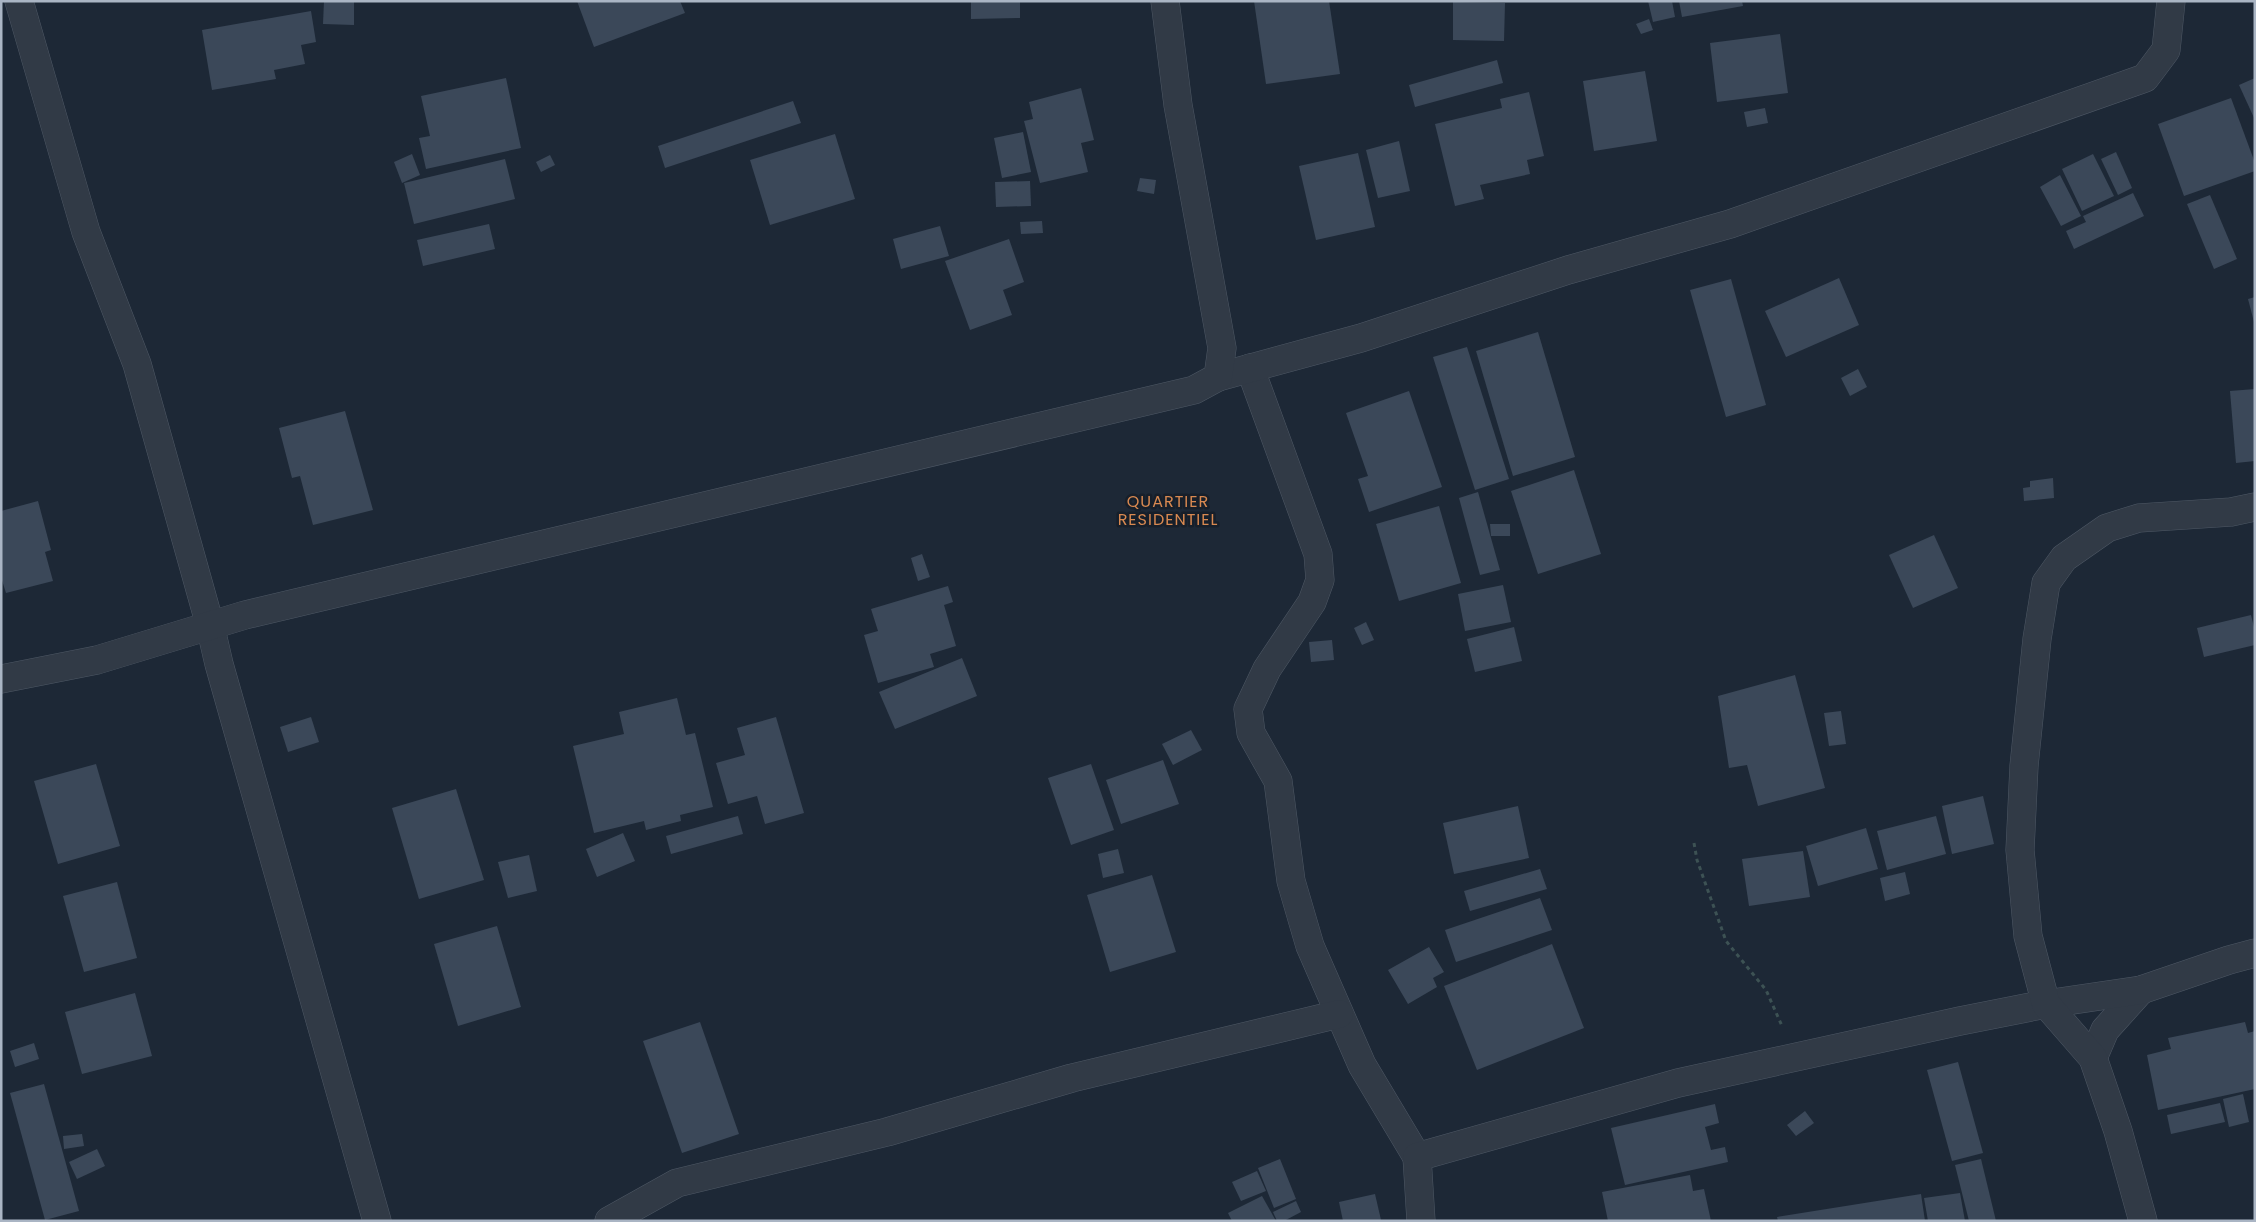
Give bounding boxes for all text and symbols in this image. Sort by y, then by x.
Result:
district label: QUARTIER RESIDENTIEL [1118,490,1218,531]

